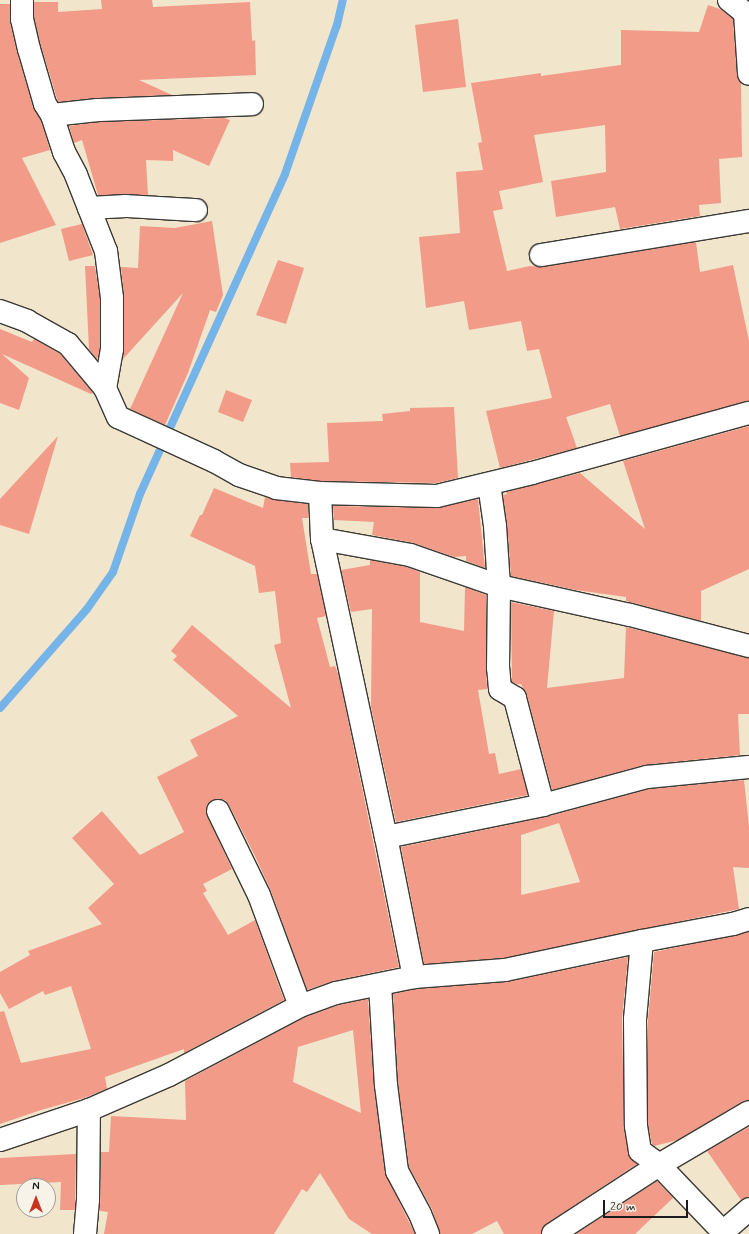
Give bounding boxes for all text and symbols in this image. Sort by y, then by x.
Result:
north arrow [16,1178,56,1218]
text: N [32,1180,40,1194]
scale bar [605,1192,690,1218]
text: 20 m [610,1199,636,1215]

